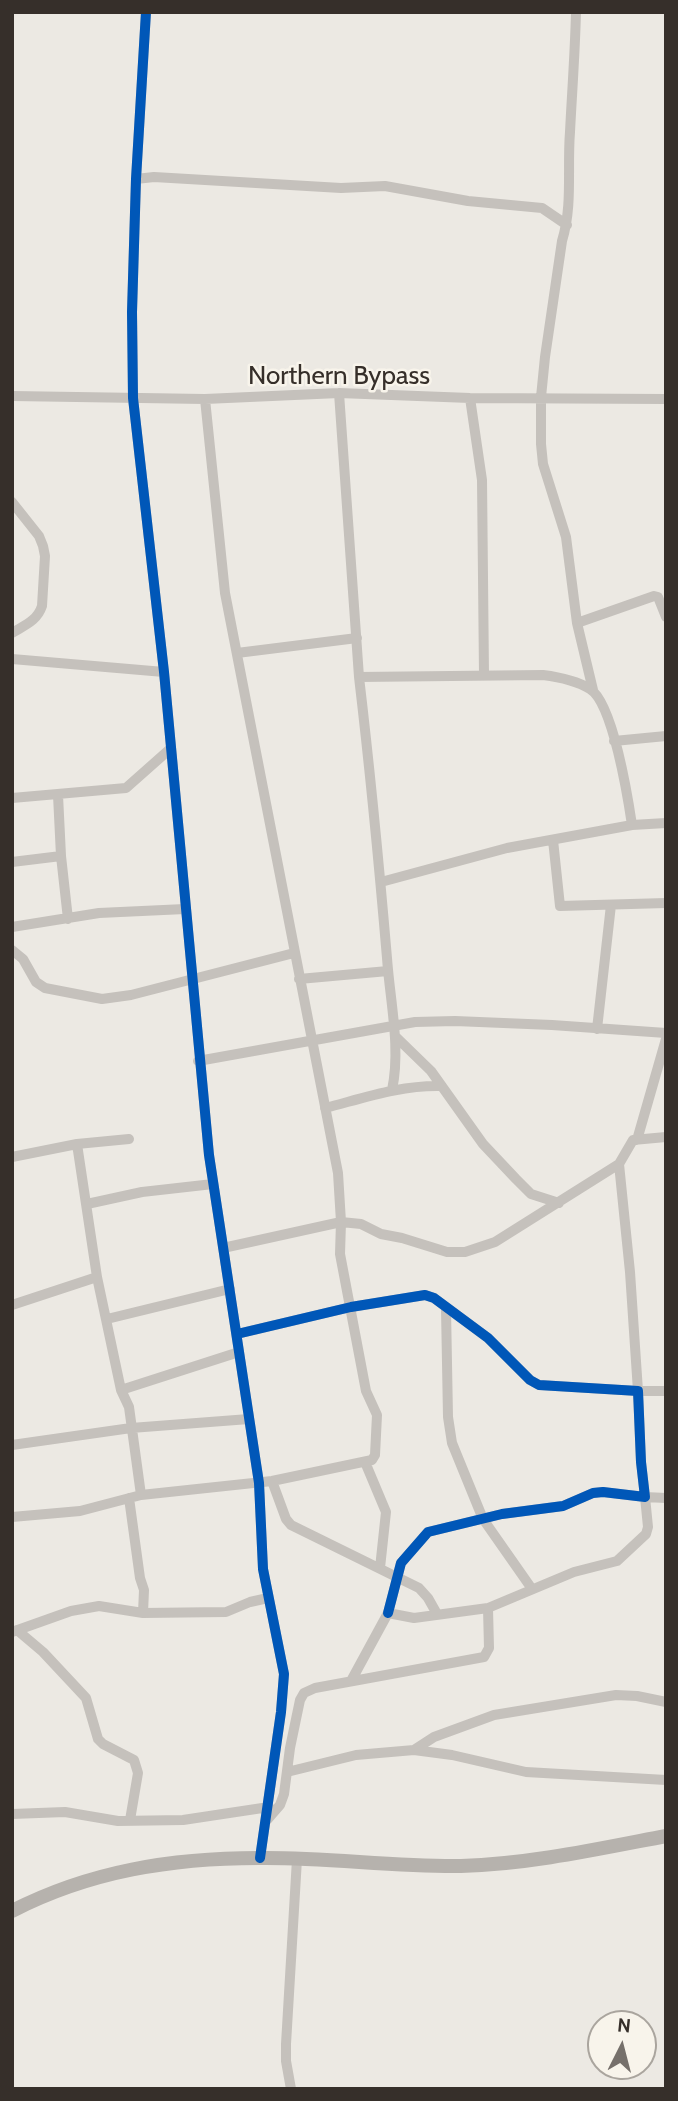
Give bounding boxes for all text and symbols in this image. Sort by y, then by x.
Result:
street label: Northern Bypass [248,360,430,392]
north arrow [587,2010,657,2080]
text: N [616,2013,632,2038]

